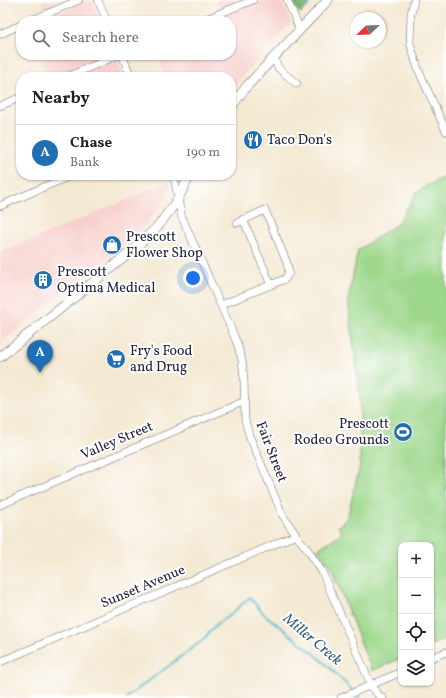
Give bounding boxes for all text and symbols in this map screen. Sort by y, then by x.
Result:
north arrow [350,12,386,48]
search box [16,16,236,60]
icon: search [30,27,52,49]
text: Search here [62,28,139,49]
text: Nearby [32,87,90,110]
restaurant icon: Taco Don's [242,129,264,151]
place label: Taco Don's [267,131,332,150]
text: Chase [70,133,112,154]
text: A [40,144,50,162]
text: 190 m [186,144,220,162]
text: Bank [70,154,99,172]
place label: Prescott Flower Shop [126,228,203,263]
shop icon: Prescott Flower Shop [101,234,123,256]
place label: Prescott Optima Medical [57,263,155,298]
your location [183,268,203,288]
building icon: Prescott Optima Medical [32,269,54,291]
pin: A [27,340,53,373]
place label: Fry's Food and Drug [130,342,192,377]
supermarket icon: Fry's Food and Drug [105,348,127,370]
place label: Prescott Rodeo Grounds [294,415,389,450]
street label: Valley Street [78,417,156,465]
street label: Fair Street [251,419,291,485]
sports icon: Prescott Rodeo Grounds [392,421,414,443]
map controls [398,542,434,686]
button: + [398,542,434,578]
street label: Sunset Avenue [98,561,189,613]
button: − [398,578,434,614]
water label: Miller Creek [277,608,346,671]
button: locate [398,614,434,650]
button: layers [398,650,434,686]

